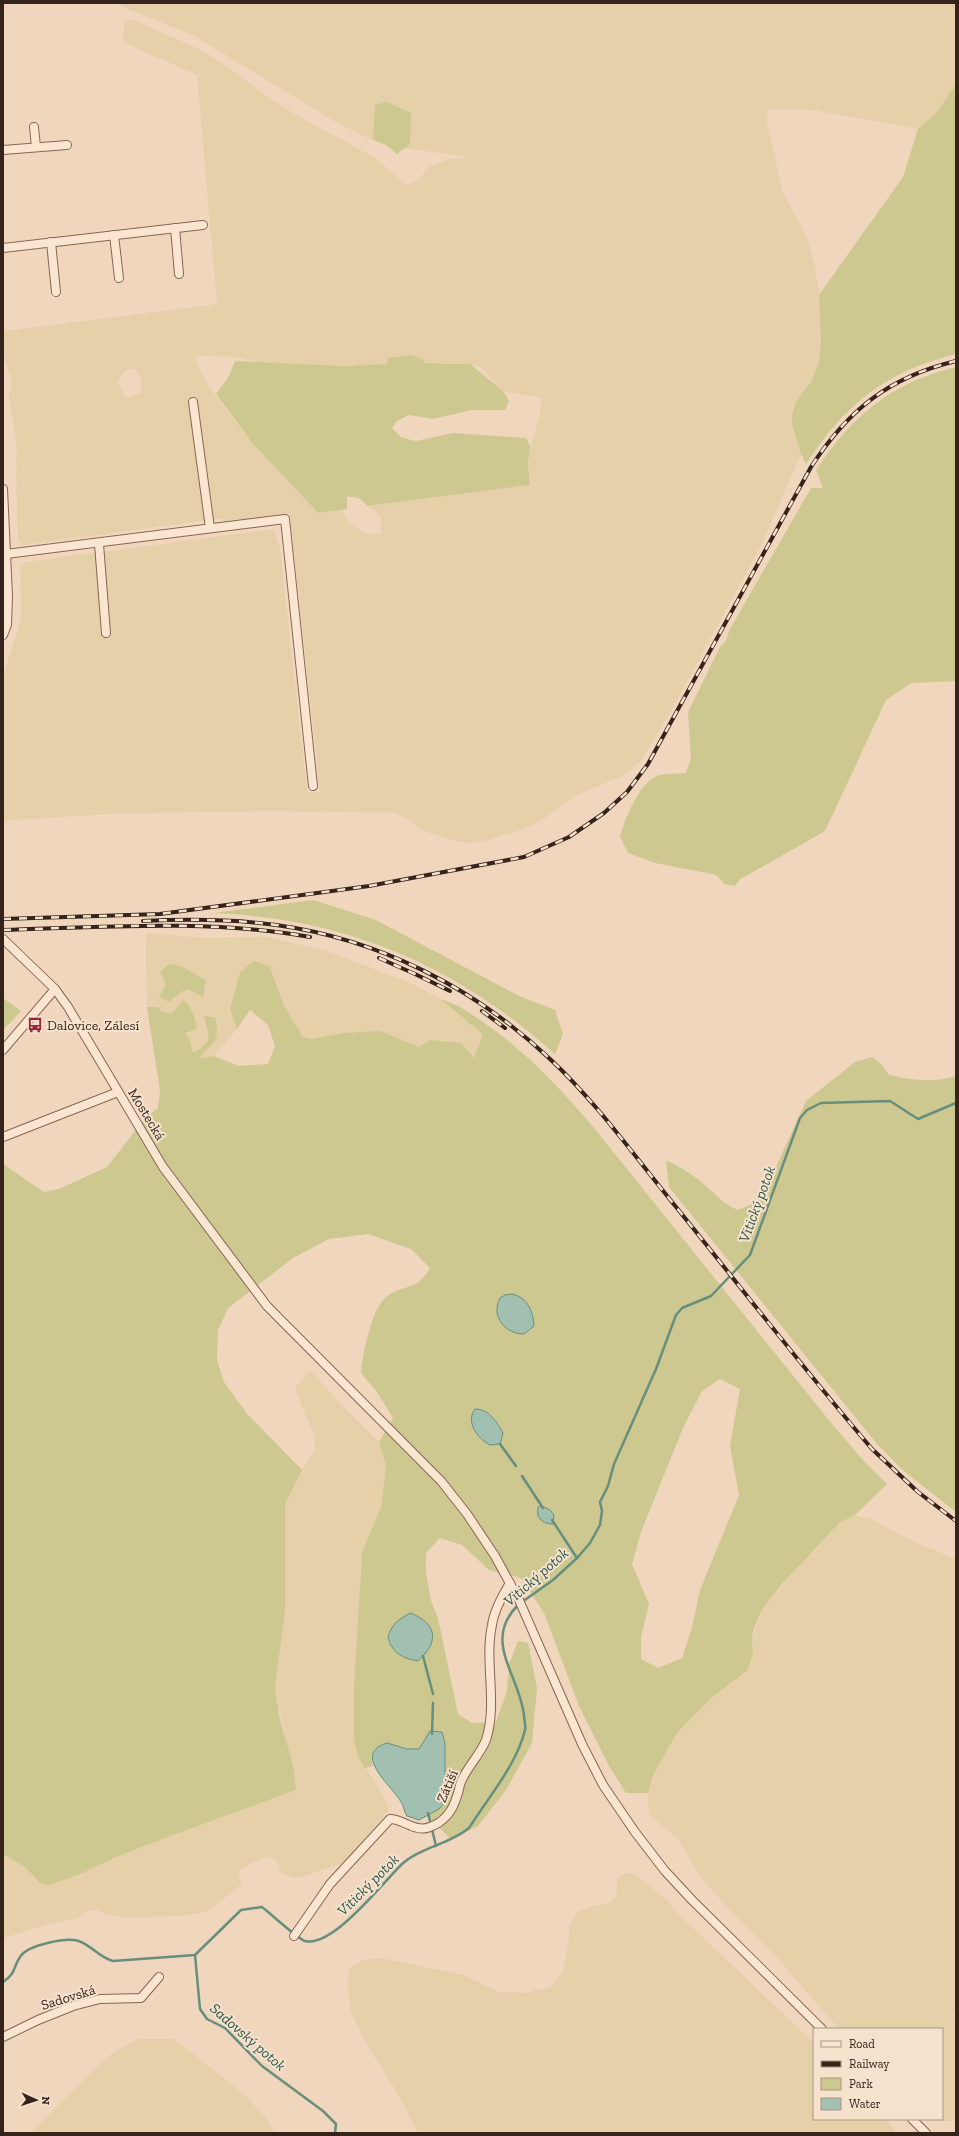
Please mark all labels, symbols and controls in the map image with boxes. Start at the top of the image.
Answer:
bus stop icon: Dalovice, Zálesí [26,1016,44,1034]
place label: Dalovice, Zálesí [47,1017,140,1034]
street label: Mostecká [124,1085,169,1144]
water label: Vitický potok [735,1163,779,1245]
water label: Vitický potok [500,1544,572,1610]
street label: Zátiší [433,1767,462,1805]
water label: Vitický potok [333,1850,403,1920]
street label: Sadovská [39,1981,98,2014]
water label: Sadovský potok [206,1999,290,2075]
legend [813,2028,943,2120]
text: Road [849,2037,875,2051]
text: Railway [849,2057,890,2071]
text: Park [849,2077,874,2091]
north arrow [16,2080,56,2120]
text: N [39,2096,52,2106]
text: Water [849,2097,881,2111]

